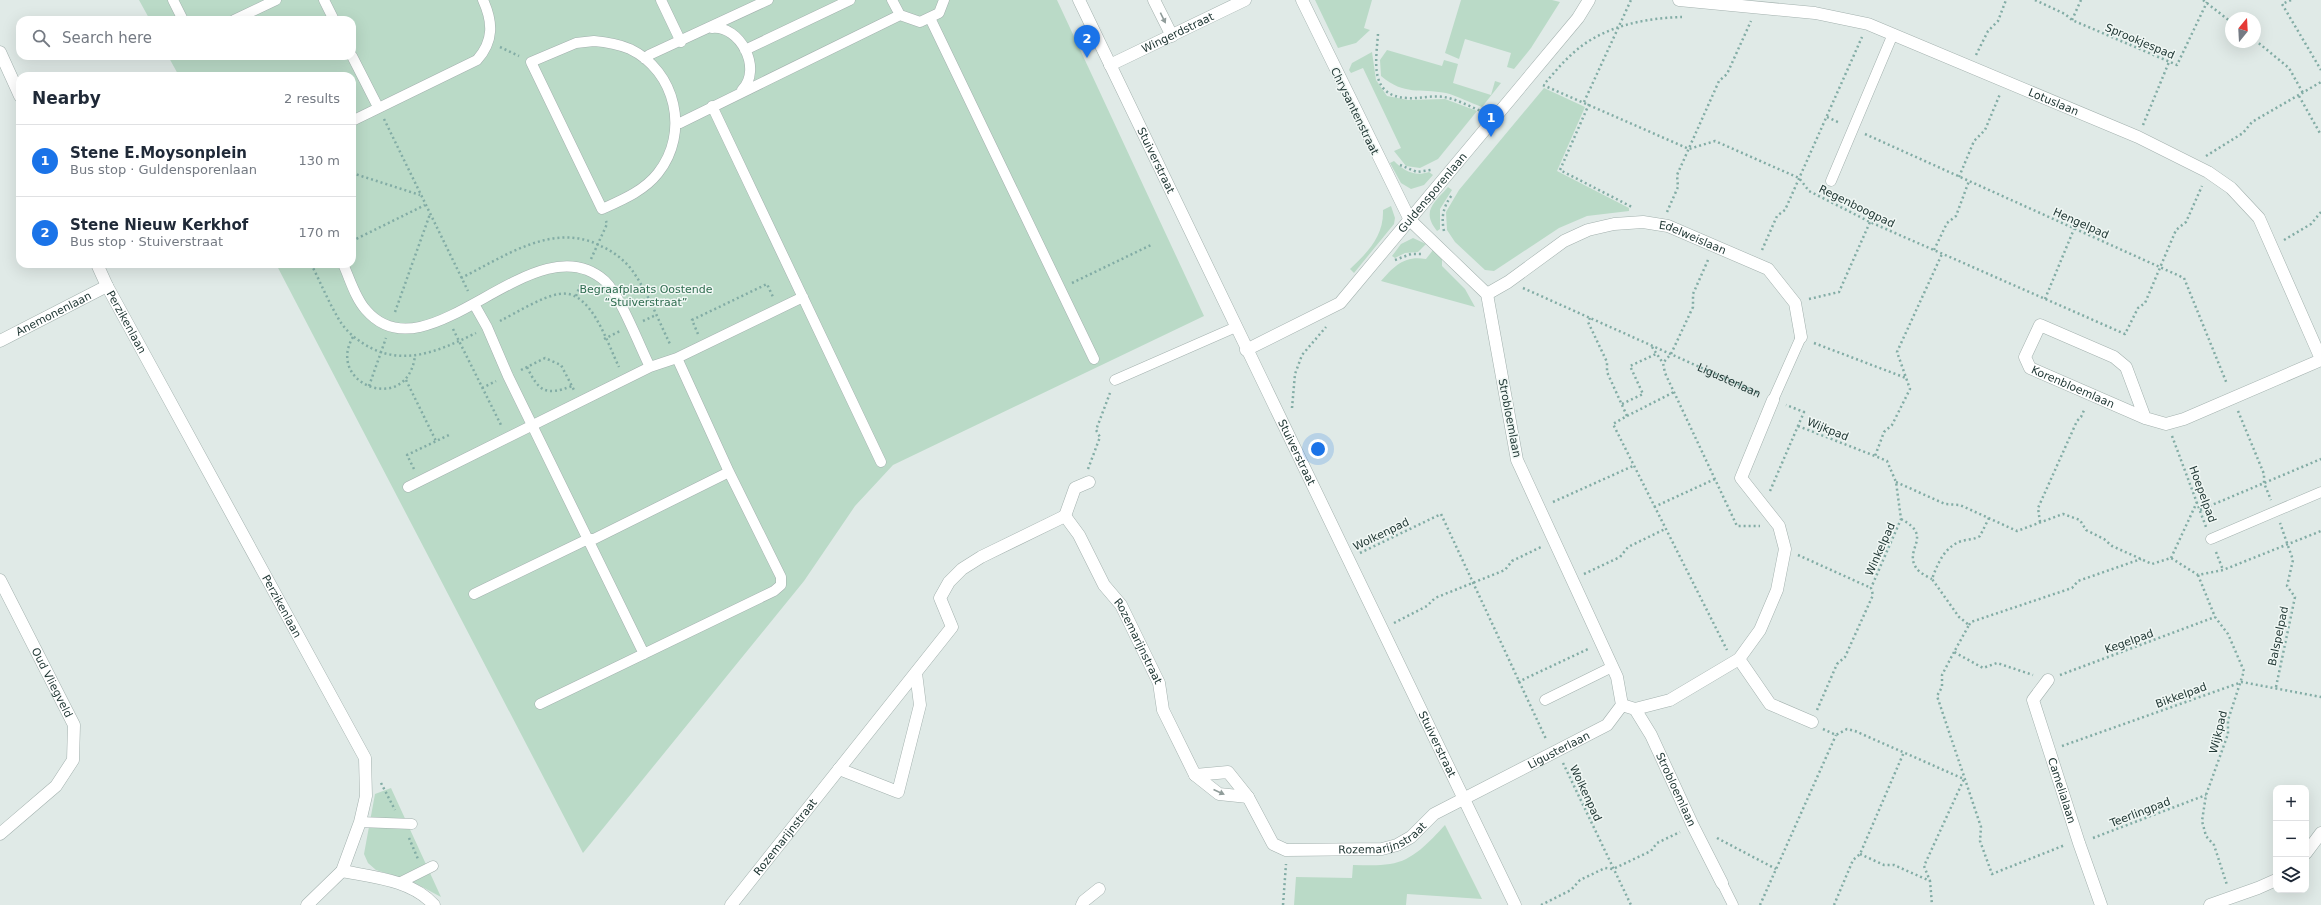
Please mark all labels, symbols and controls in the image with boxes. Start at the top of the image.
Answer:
street label: Wingerdstraat [1140,10,1216,56]
one-way arrow [1160,12,1166,24]
north arrow [2225,12,2261,48]
search box [16,16,356,60]
street label: Sprookjespad [2103,21,2177,62]
pin: 2 [1074,25,1100,58]
icon: search [30,27,52,49]
text: Search here [62,29,152,47]
street label: Chrysantenstraat [1328,65,1382,158]
street label: Lotuslaan [2026,86,2081,118]
text: Nearby [32,88,101,108]
text: 2 results [284,91,340,106]
pin: 1 [1478,104,1504,137]
street label: Stuiverstraat [1134,125,1177,196]
text: Stene E.Moysonplein [70,144,247,162]
street label: Guldensporenlaan [1395,150,1470,236]
text: 1 [40,153,50,168]
text: 130 m [298,153,340,168]
text: Bus stop · Guldensporenlaan [70,162,257,177]
street label: Regenboogpad [1817,182,1897,230]
street label: Hengelpad [2051,205,2111,242]
text: Stene Nieuw Kerkhof [70,216,248,234]
street label: Edelweislaan [1658,219,1728,257]
text: 2 [40,225,50,240]
text: 170 m [298,225,340,240]
text: Bus stop · Stuiverstraat [70,234,223,249]
park label: Begraafplaats Oostende “Stuiverstraat” [579,283,713,309]
street label: Perzikenlaan [104,288,149,356]
street label: Anemonenlaan [14,289,94,339]
street label: Ligusterlaan [1695,361,1763,401]
street label: Korenbloemlaan [2029,363,2116,411]
street label: Strobloemlaan [1495,378,1524,459]
street label: Wijkpad [1805,415,1851,444]
street label: Stuiverstraat [1275,417,1318,488]
your location [1308,439,1328,459]
street label: Hoepelpad [2186,464,2219,524]
street label: Wolkenpad [1351,515,1411,554]
street label: Winkelpad [1863,520,1898,578]
street label: Perzikenlaan [259,573,304,640]
street label: Rozemarijnstraat [1111,596,1165,687]
street label: Balspelpad [2266,605,2291,667]
street label: Kegelpad [2103,627,2155,656]
street label: Oud Vliegveld [29,645,75,720]
street label: Bikkelpad [2154,680,2209,711]
street label: Stuiverstraat [1416,709,1459,780]
street label: Wijkpad [2207,709,2230,755]
street label: Ligusterlaan [1526,729,1592,772]
street label: Strobloemlaan [1653,750,1698,829]
street label: Camelialaan [2045,756,2078,825]
street label: Wolkenpad [1567,763,1604,823]
map controls [2273,785,2309,893]
button: + [2273,785,2309,821]
one-way arrow [1213,789,1225,795]
street label: Teerlingpad [2107,795,2172,830]
street label: Rozemarijnstraat [751,796,820,878]
street label: Rozemarijnstraat [1338,819,1430,856]
button: − [2273,821,2309,857]
button: layers [2273,857,2309,893]

